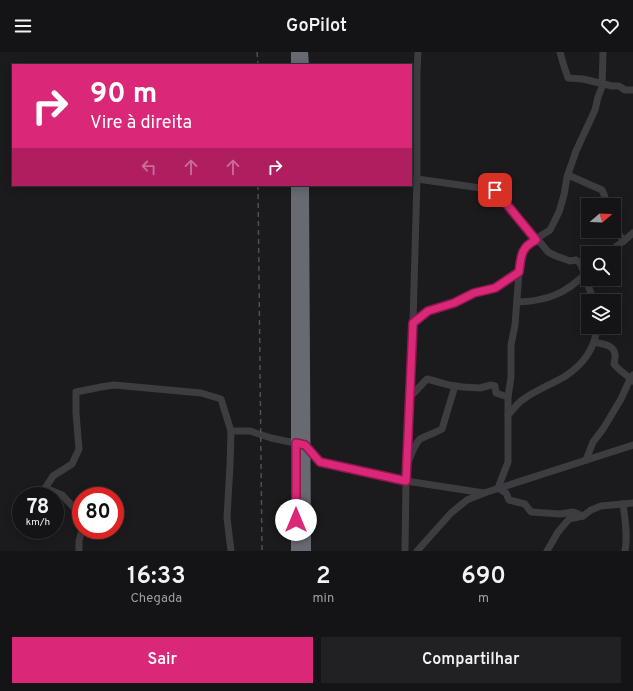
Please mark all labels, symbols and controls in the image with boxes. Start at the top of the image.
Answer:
icon: menu [12,15,34,37]
text: GoPilot [286,15,347,38]
icon: heart [599,15,621,37]
text: 90 m [90,77,157,113]
icon: right [24,80,76,132]
text: Vire à direita [90,112,192,135]
icon: left [138,156,160,178]
icon: ahead [180,156,202,178]
icon: ahead [222,156,244,178]
icon: right [264,156,286,178]
pin [478,173,512,207]
icon: arrive [484,179,506,201]
north arrow [581,198,621,238]
map controls [581,198,621,334]
button: search [581,246,621,286]
button: layers [581,294,621,334]
speed limit sign: 80 [72,487,124,539]
text: 78 [27,495,49,521]
position arrow [275,499,317,541]
text: km/h [26,516,50,529]
text: 16:33 [127,562,186,592]
text: 2 [316,562,331,592]
text: 690 [461,562,506,592]
text: Chegada [130,591,182,607]
text: min [313,591,334,607]
text: m [478,591,489,607]
button: Sair [12,637,313,683]
button: Compartilhar [321,637,621,683]

